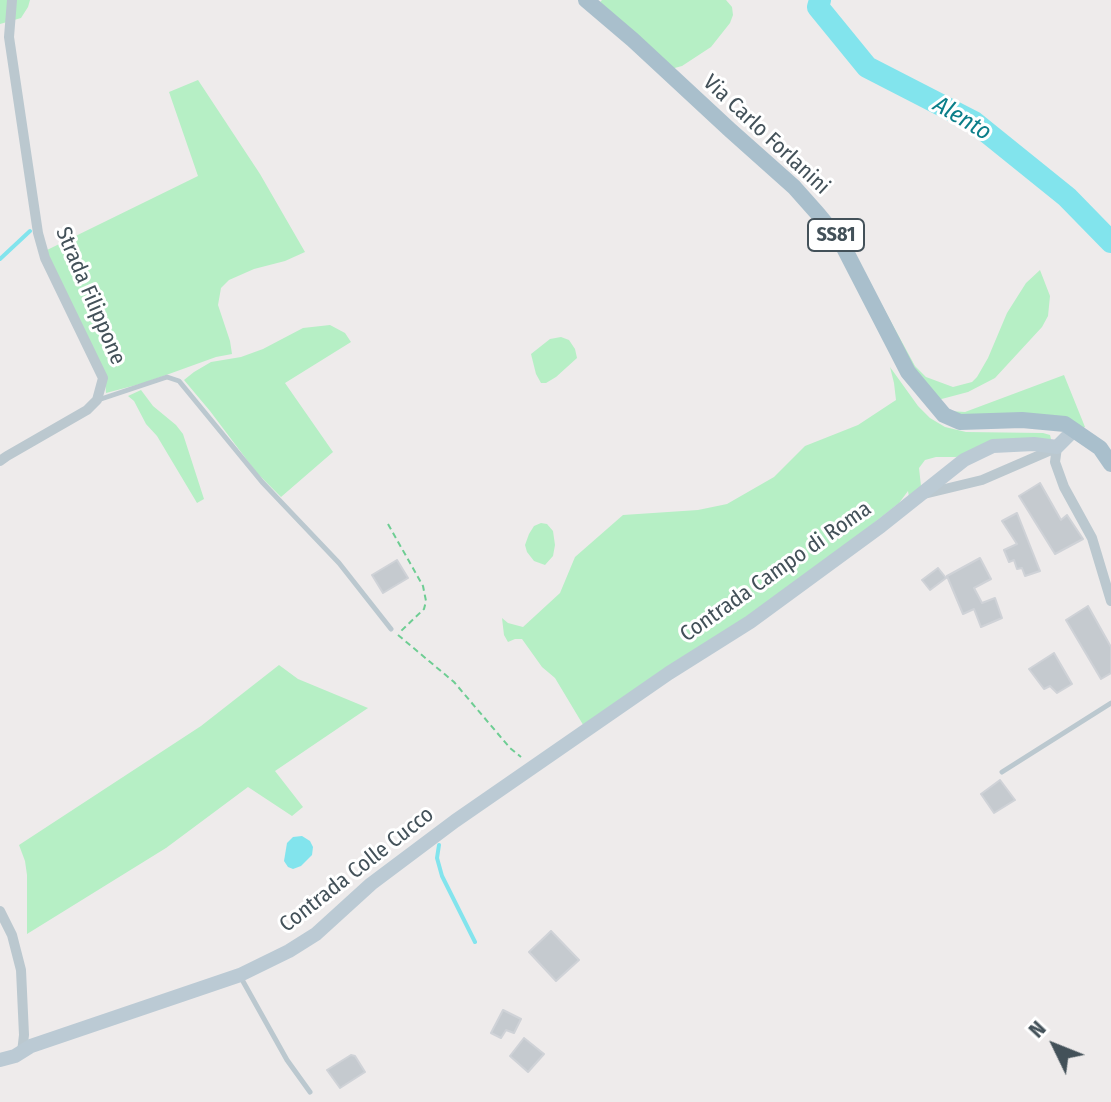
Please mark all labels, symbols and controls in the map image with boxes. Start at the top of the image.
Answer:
street label: Via Carlo Forlanini [697,70,835,200]
water label: Alento [928,91,996,147]
road number: SS81 [808,219,864,251]
street label: Strada Filippone [49,223,131,369]
street label: Contrada Campo di Roma [675,496,877,648]
street label: Contrada Colle Cucco [275,802,439,938]
north arrow [1015,1006,1095,1086]
text: N [1023,1015,1051,1043]

